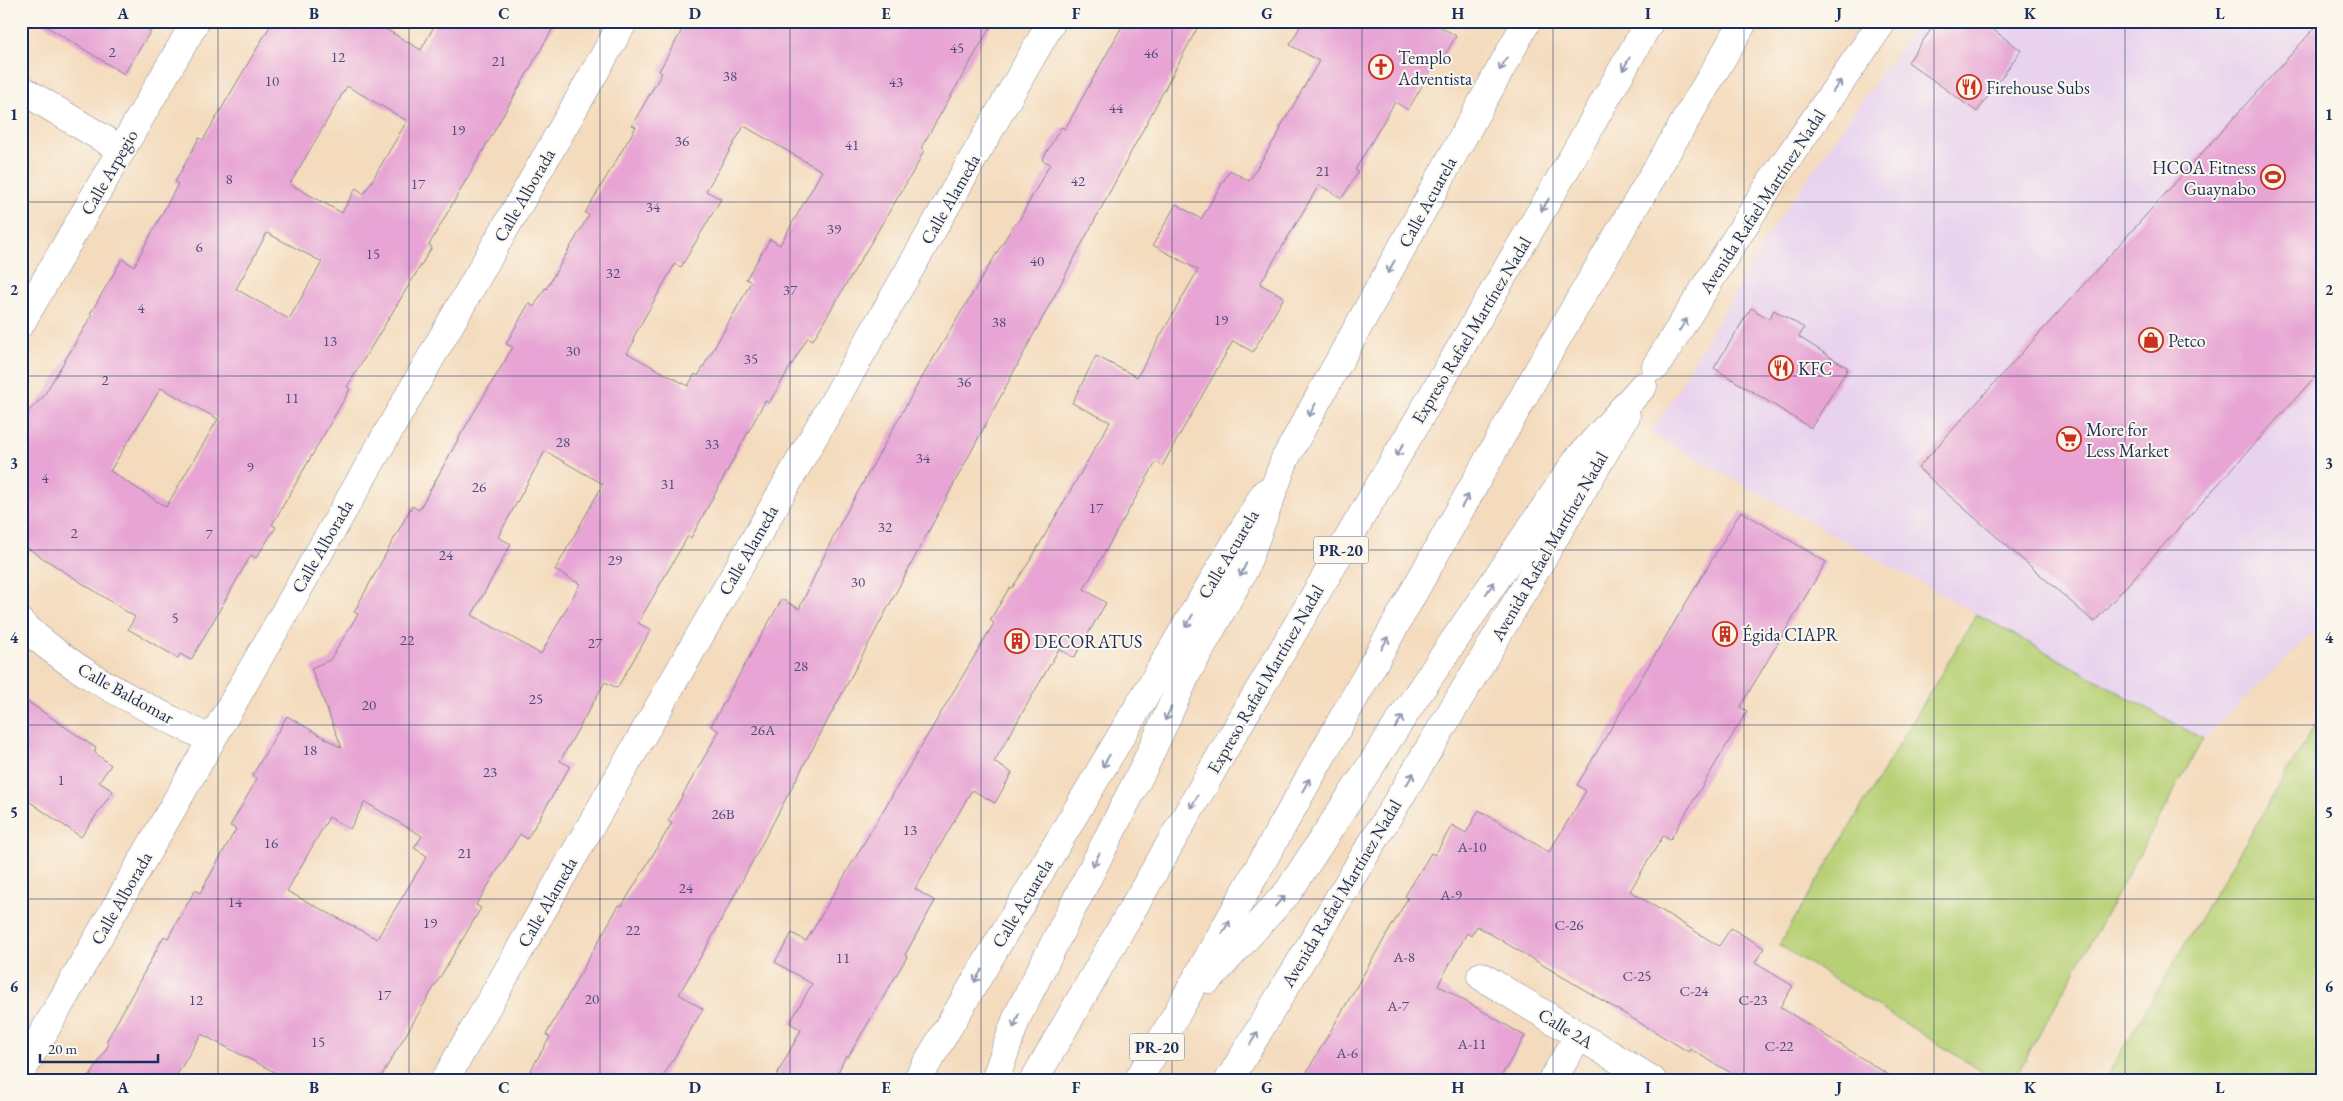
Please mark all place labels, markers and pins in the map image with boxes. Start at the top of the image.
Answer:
place label: Templo Adventista [1397,46,1473,90]
church icon: Templo Adventista [1368,54,1394,80]
restaurant icon: Firehouse Subs [1956,74,1982,100]
place label: Firehouse Subs [1986,76,2090,99]
place label: HCOA Fitness Guaynabo [2152,156,2256,200]
sports icon: HCOA Fitness Guaynabo [2260,164,2286,190]
shop icon: Petco [2138,327,2164,353]
place label: Petco [2168,329,2206,352]
restaurant icon: KFC [1768,355,1794,381]
place label: KFC [1798,357,1832,380]
place label: More for Less Market [2086,418,2169,462]
supermarket icon: More for Less Market [2056,426,2082,452]
building icon: Égida CIAPR [1712,621,1738,647]
place label: Égida CIAPR [1742,623,1839,646]
building icon: DECORATUS [1004,628,1030,654]
place label: DECORATUS [1034,630,1142,653]

